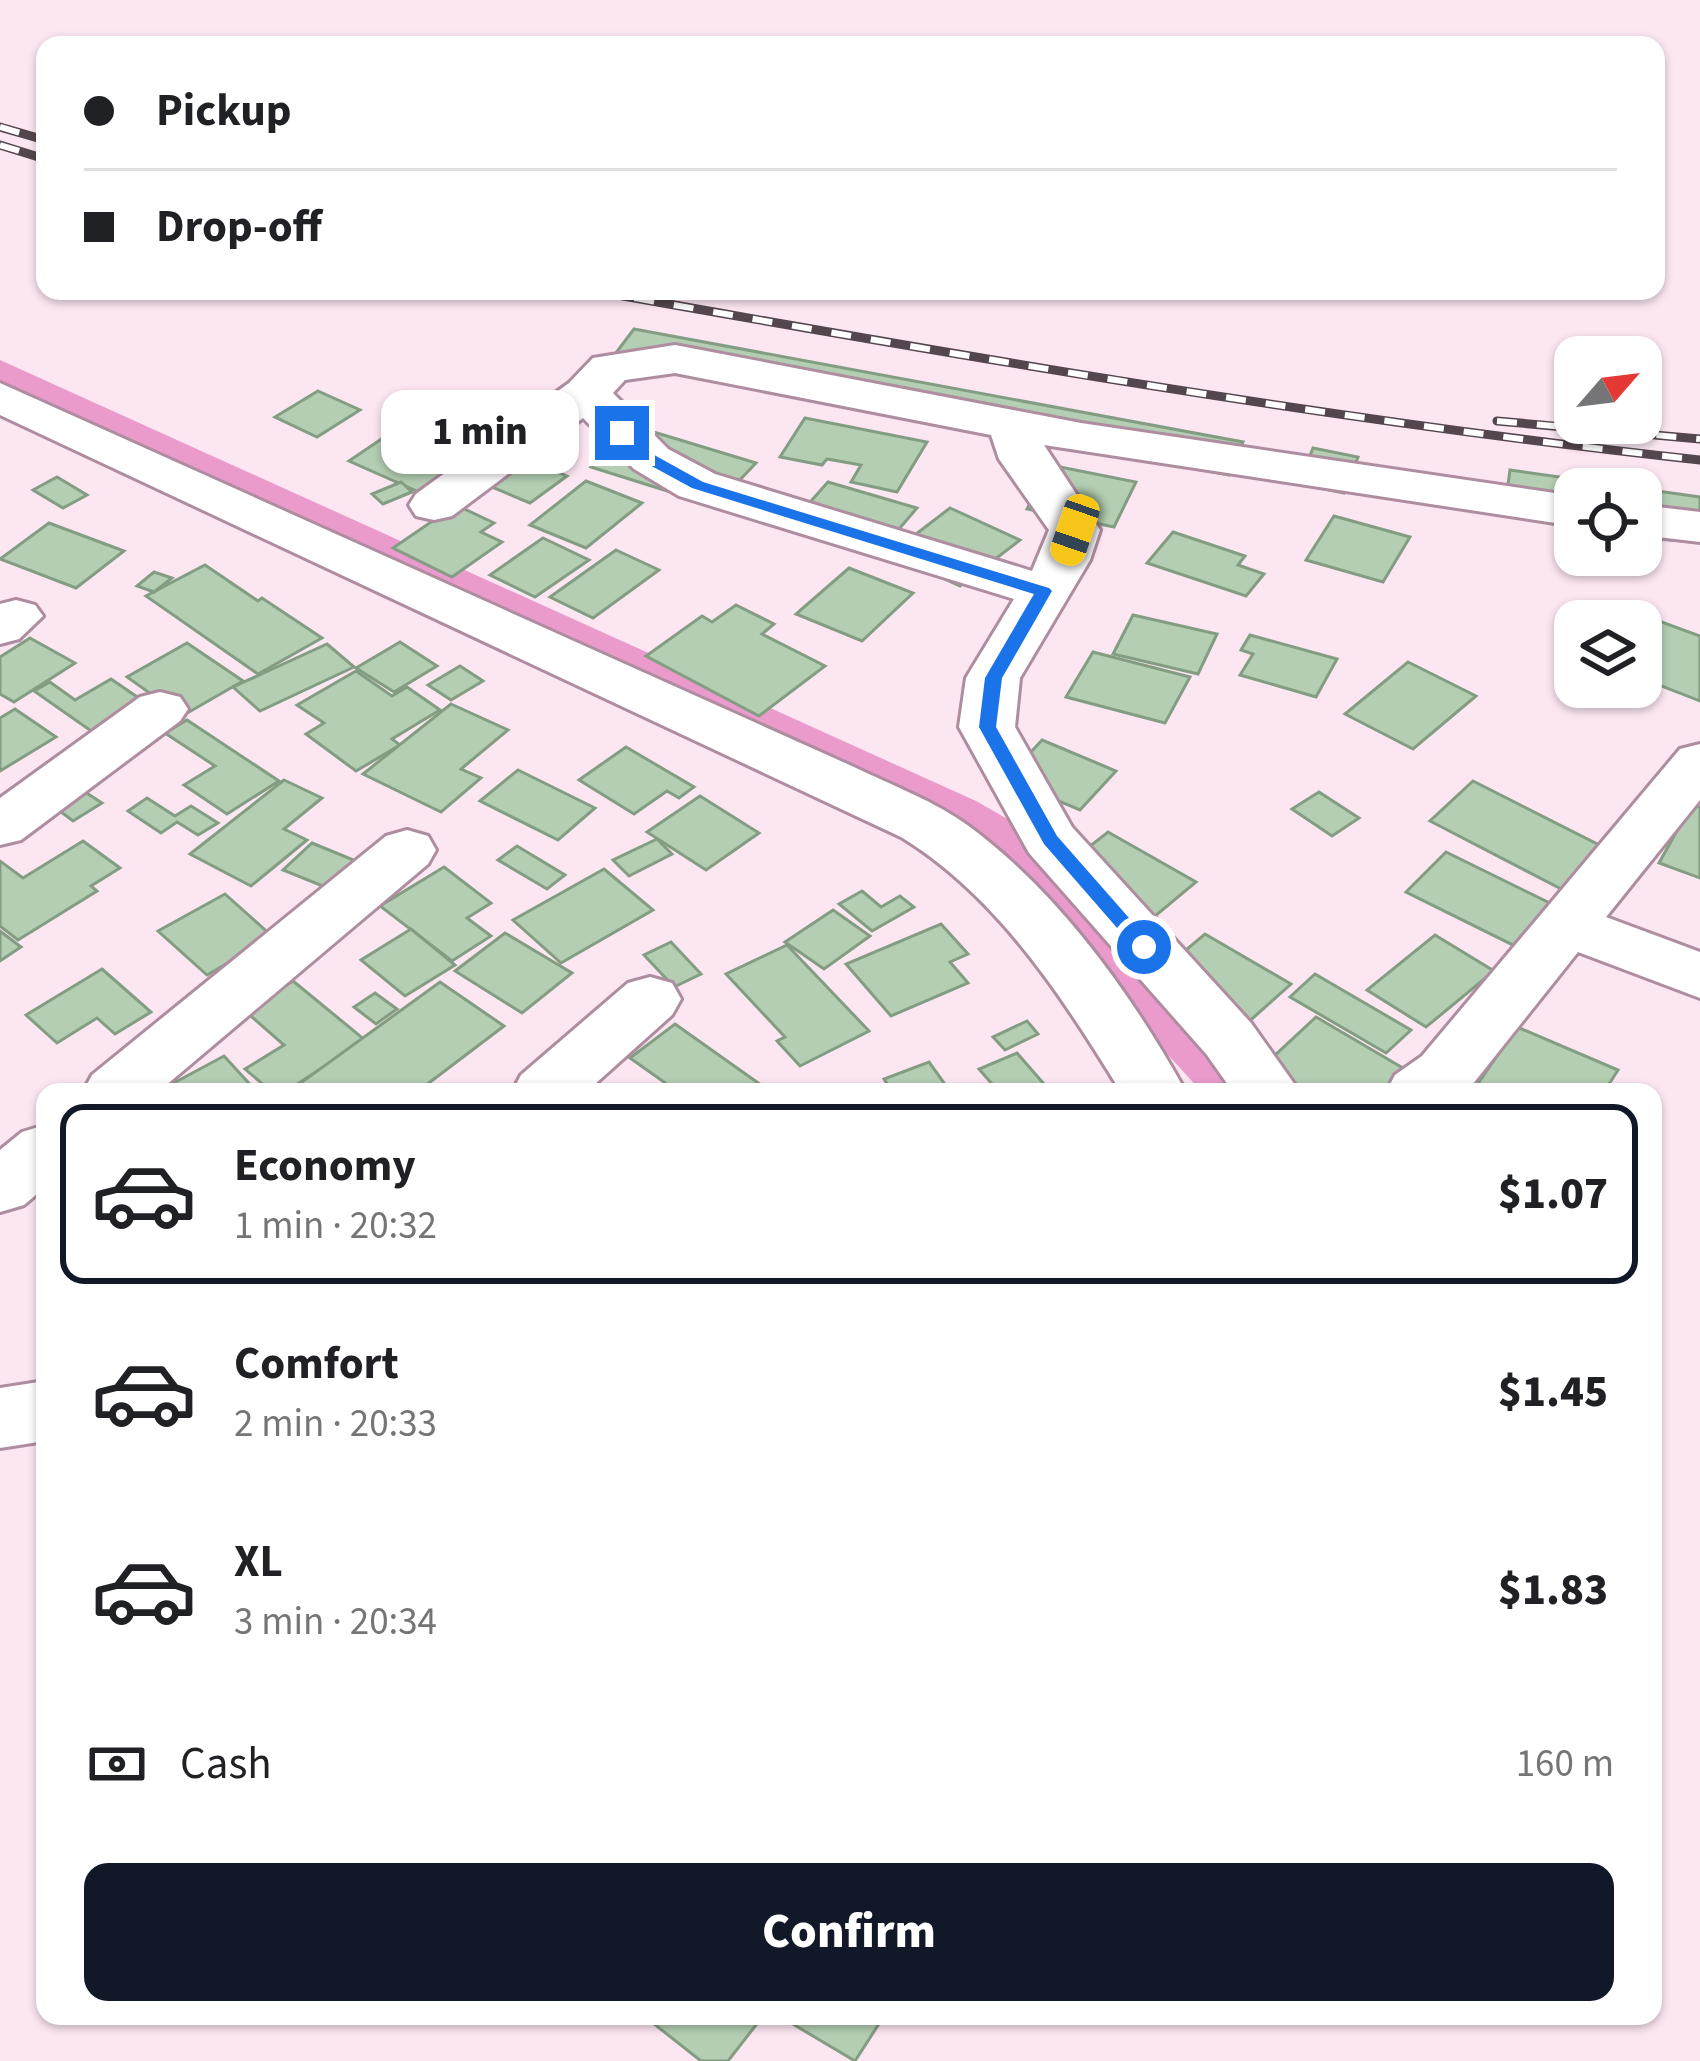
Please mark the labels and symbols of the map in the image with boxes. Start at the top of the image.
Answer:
north arrow [1554,336,1662,444]
callout: 1 min [382,391,580,475]
route end [595,406,649,460]
car [1046,490,1104,570]
route start [1117,920,1171,974]

